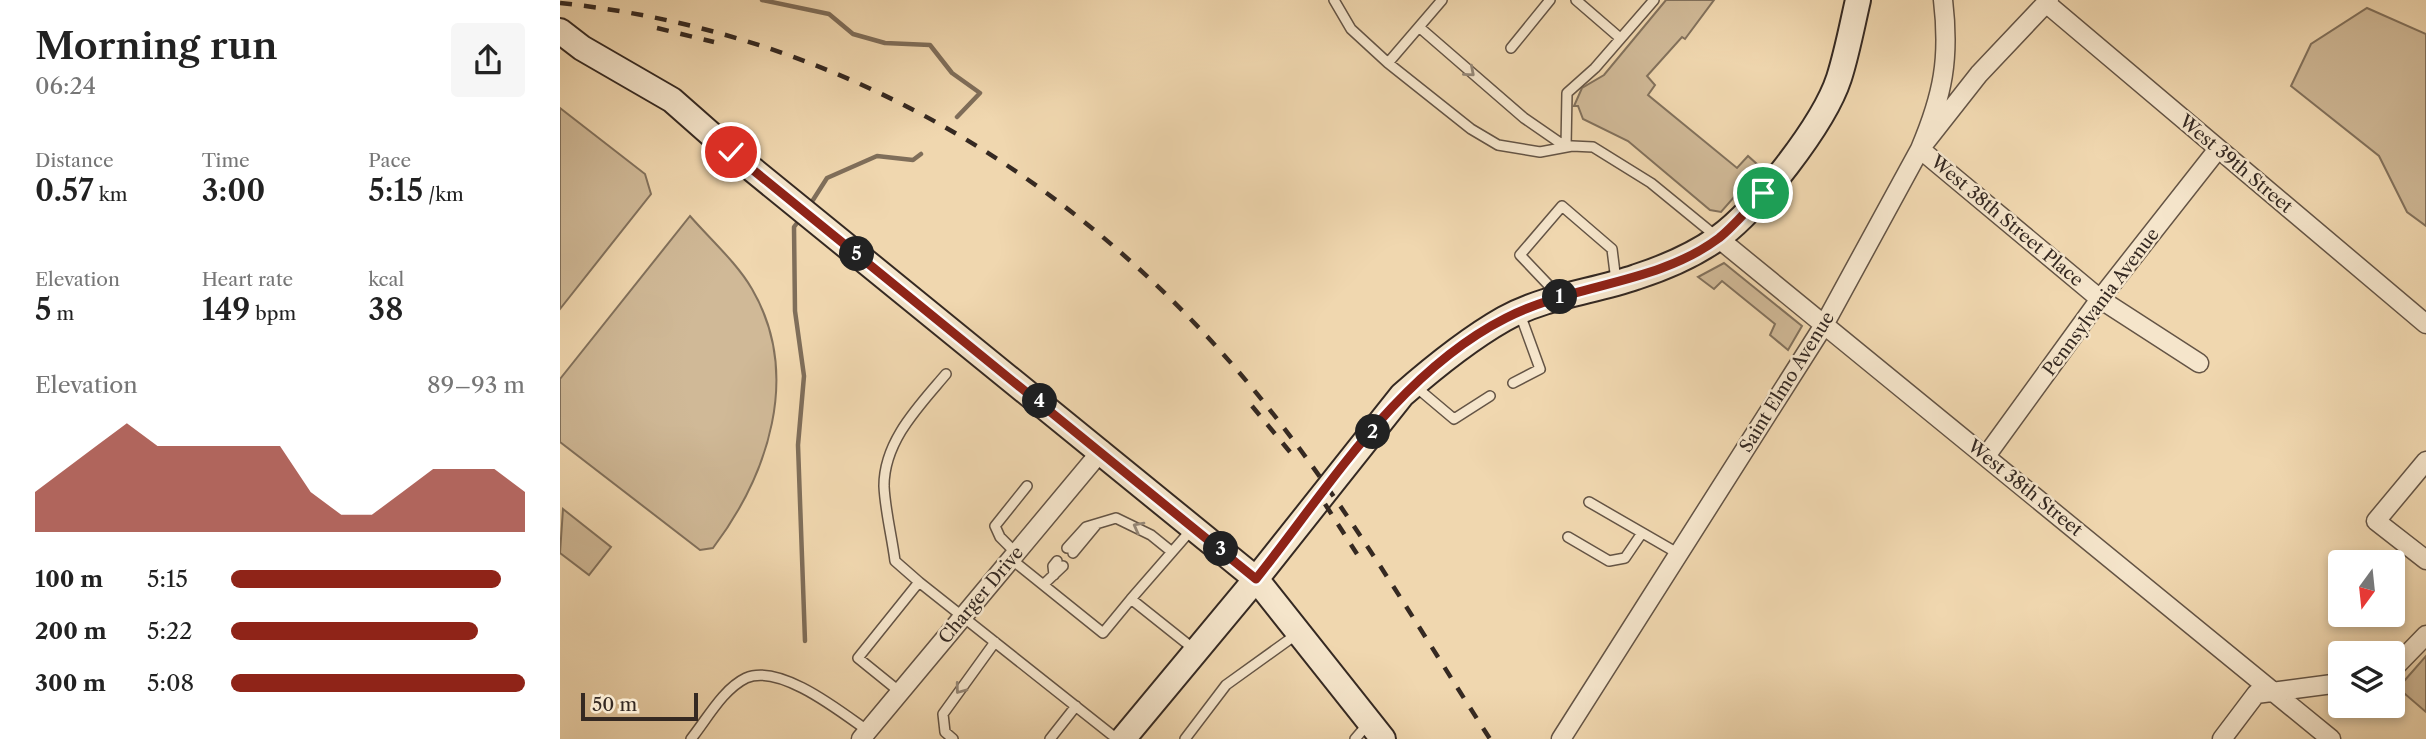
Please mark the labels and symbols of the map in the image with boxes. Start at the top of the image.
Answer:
one-way arrow [1462,64,1475,76]
street label: West 39th Street [2174,110,2298,218]
pin [701,122,761,182]
street label: West 38th Street Place [1926,150,2088,291]
pin [1733,163,1793,223]
street label: Pennsylvania Avenue [2038,224,2164,380]
pin: 5 [840,236,874,272]
pin: 1 [1542,280,1578,314]
street label: Saint Elmo Avenue [1735,308,1839,456]
pin: 4 [1022,384,1058,418]
pin: 2 [1356,414,1390,450]
street label: West 38th Street [1962,434,2087,541]
one-way arrow [1132,522,1145,535]
pin: 3 [1204,532,1238,566]
street label: Charger Drive [934,542,1028,648]
north arrow [2328,550,2404,626]
one-way arrow [956,681,969,694]
scale bar [581,690,698,722]

